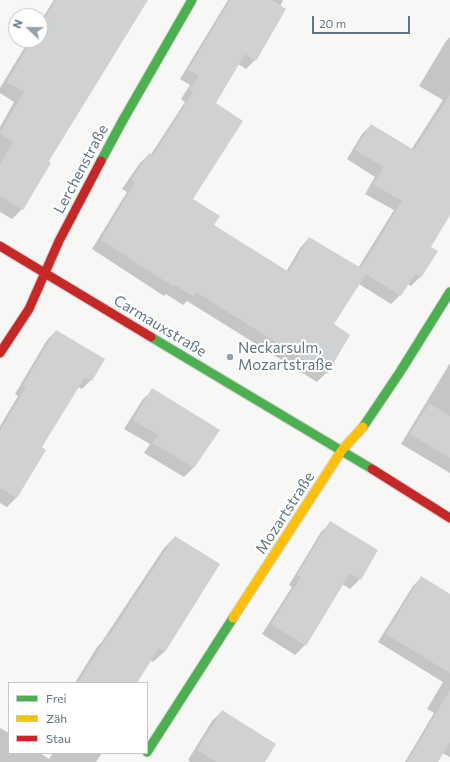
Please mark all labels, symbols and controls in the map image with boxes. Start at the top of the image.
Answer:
north arrow [8,8,48,48]
scale bar [314,8,412,34]
text: 20 m [319,16,346,30]
text: N [10,17,25,30]
street label: Lerchenstraße [50,121,112,217]
street label: Carmauxstraße [110,291,210,361]
place label: Neckarsulm, Mozartstraße [238,339,332,374]
marker: Neckarsulm, Mozartstraße [225,352,235,362]
street label: Mozartstraße [252,469,318,557]
legend [8,682,148,754]
text: Frei [46,691,67,705]
text: Zäh [46,711,67,725]
text: Stau [46,731,71,745]

